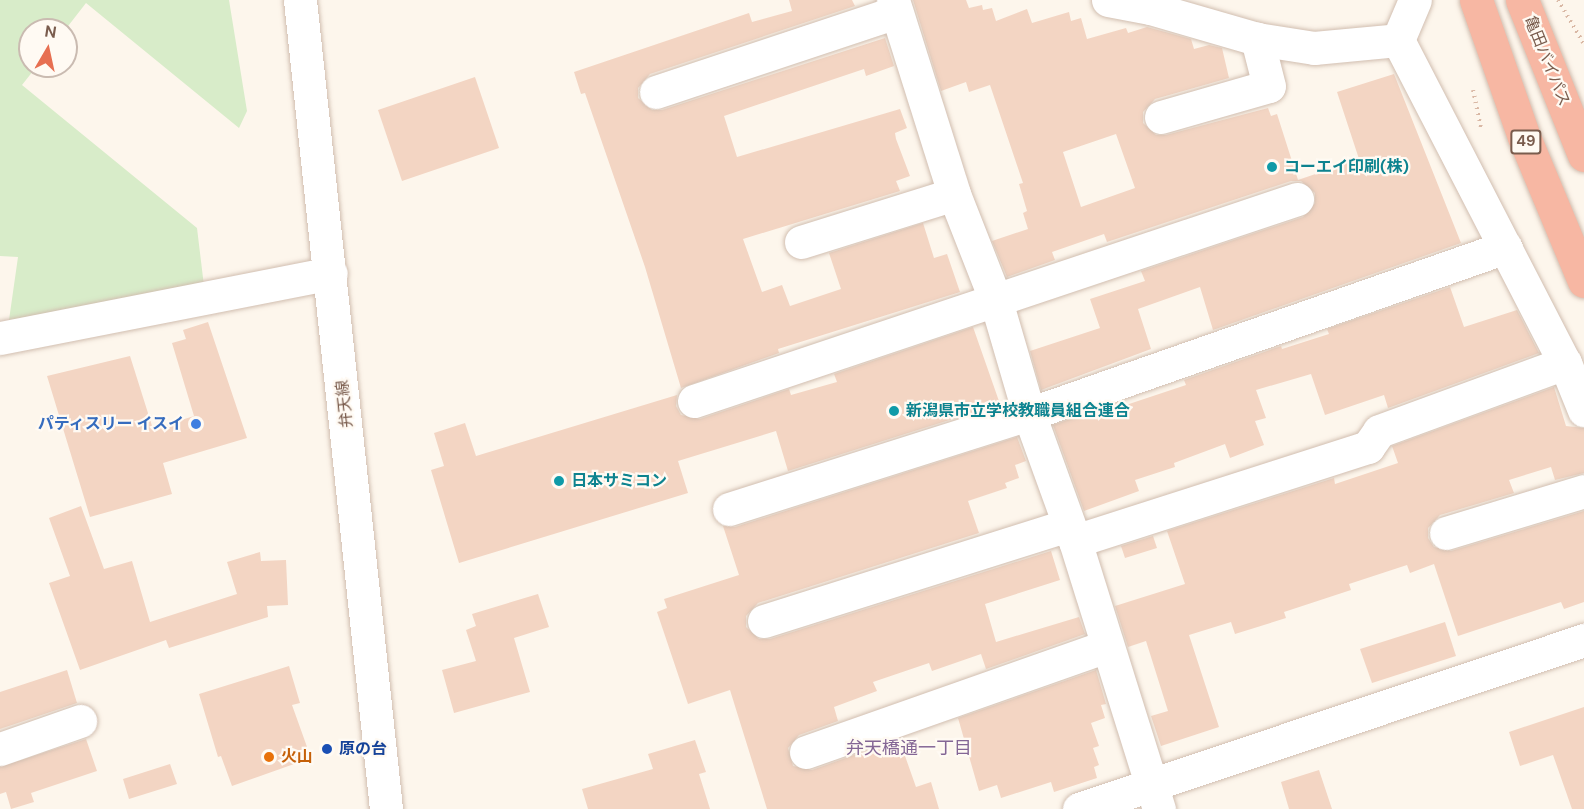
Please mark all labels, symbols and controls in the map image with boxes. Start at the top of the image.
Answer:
street label: 亀田バイパス [1520,13,1574,109]
north arrow [18,18,78,78]
text: N [43,20,58,43]
road number: 49 [1510,130,1543,154]
place label: コーエイ印刷(株) [1284,157,1409,177]
marker: コーエイ印刷(株) [1265,160,1279,174]
street label: 弁天線 [333,379,357,429]
place label: 新潟県市立学校教職員組合連合 [906,401,1130,421]
marker: 新潟県市立学校教職員組合連合 [887,404,901,418]
place label: パティスリー イスイ [36,414,184,434]
marker: パティスリー イスイ [189,417,203,431]
place label: 日本サミコン [571,471,667,491]
marker: 日本サミコン [552,474,566,488]
district label: 弁天橋通一丁目 [846,737,972,759]
place label: 原の台 [339,739,387,759]
marker: 原の台 [320,742,334,756]
place label: 火山 [281,747,313,767]
marker: 火山 [262,750,276,764]

